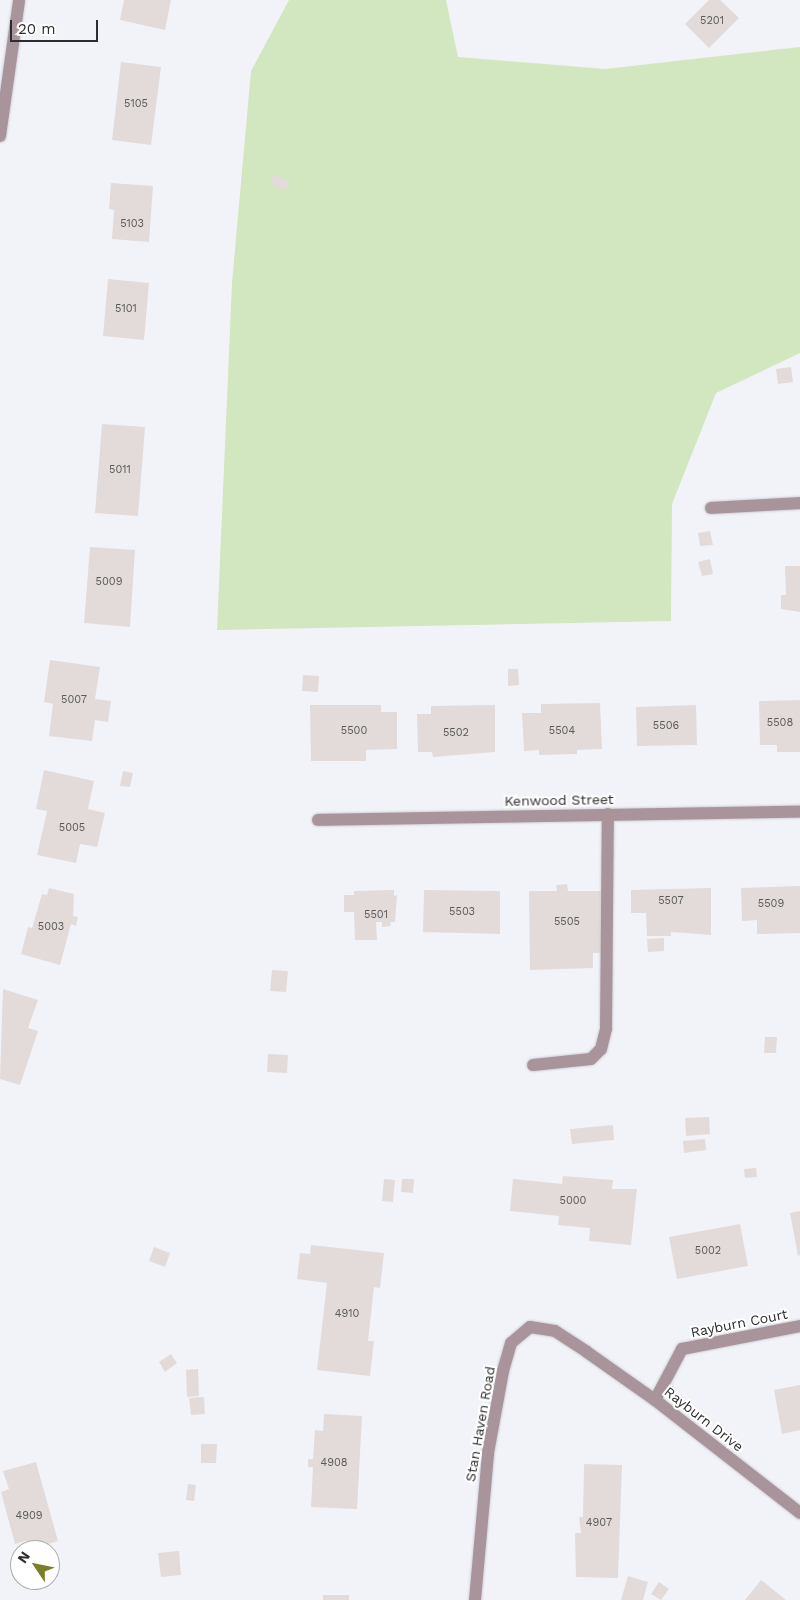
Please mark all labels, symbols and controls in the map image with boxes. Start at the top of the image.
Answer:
scale bar [12,10,100,42]
house number: 5201 [700,14,724,28]
text: 20 m [18,20,56,38]
house number: 5105 [124,97,148,111]
house number: 5103 [120,217,144,231]
house number: 5101 [115,302,137,316]
house number: 5011 [109,463,131,477]
house number: 5009 [96,575,122,589]
house number: 5007 [61,693,87,707]
house number: 5508 [767,716,793,730]
house number: 5506 [653,719,679,733]
house number: 5500 [341,724,367,738]
house number: 5504 [549,724,575,738]
house number: 5502 [443,726,469,740]
street label: Kenwood Street [504,791,614,809]
house number: 5005 [59,821,85,835]
house number: 5507 [658,894,684,908]
house number: 5509 [758,897,784,911]
house number: 5503 [449,905,475,919]
house number: 5501 [364,908,388,922]
house number: 5505 [554,915,580,929]
house number: 5003 [38,920,64,934]
house number: 5000 [560,1194,586,1208]
house number: 5002 [695,1244,721,1258]
street label: Rayburn Court [689,1305,789,1341]
house number: 4910 [335,1307,359,1321]
street label: Stan Haven Road [462,1365,498,1483]
street label: Rayburn Drive [661,1383,747,1455]
house number: 4908 [320,1456,348,1470]
house number: 4909 [15,1509,43,1523]
house number: 4907 [586,1516,612,1530]
north arrow [10,1540,60,1590]
text: N [14,1548,33,1566]

